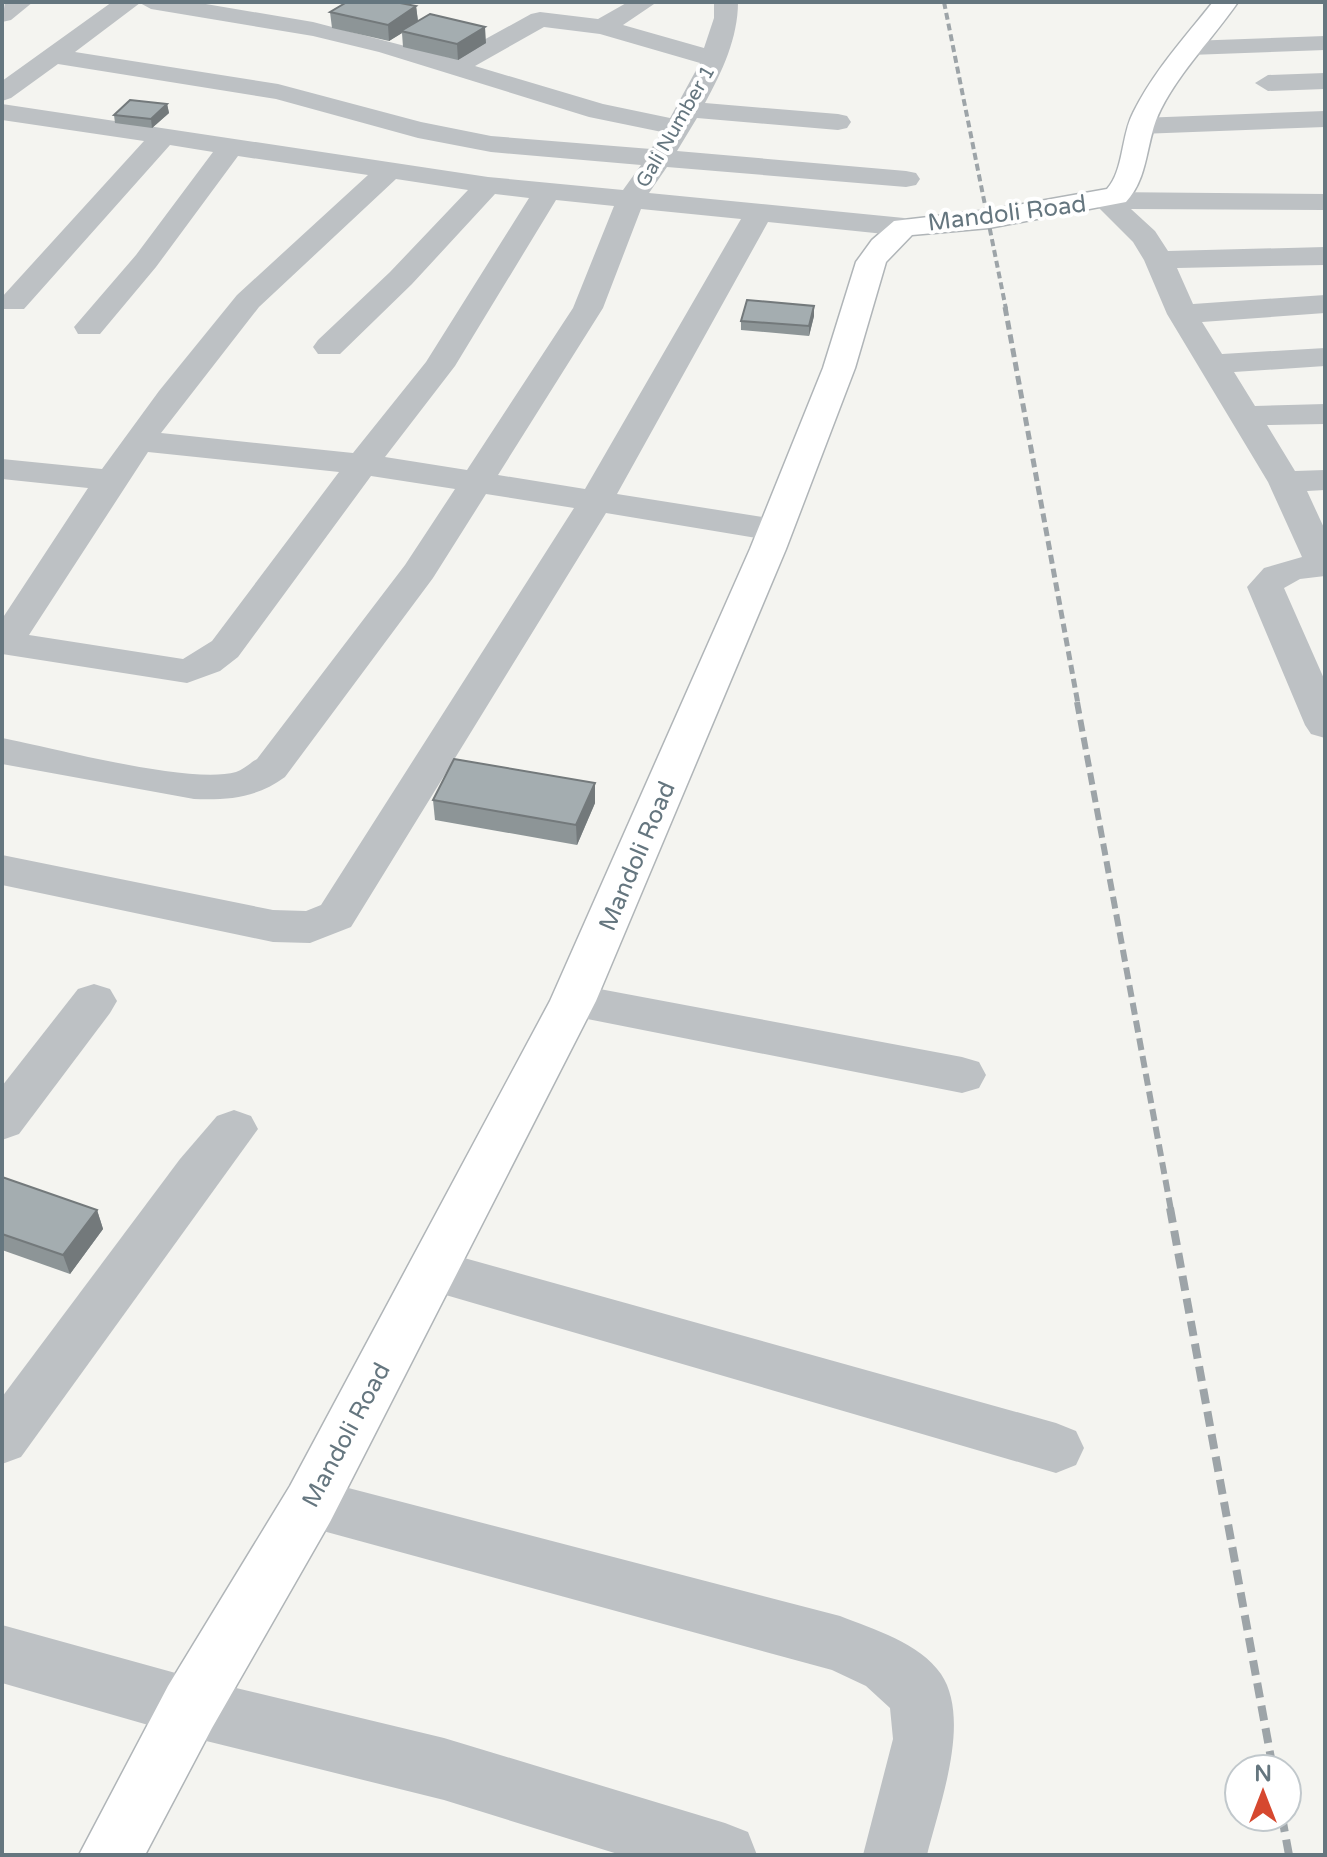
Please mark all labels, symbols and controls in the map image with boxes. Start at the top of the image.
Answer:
street label: Gali Number 1 [631,61,721,192]
street label: Mandoli Road [926,189,1088,238]
street label: Mandoli Road [593,777,682,935]
street label: Mandoli Road [296,1358,397,1512]
north arrow [1223,1753,1303,1833]
text: N [1254,1761,1272,1787]

